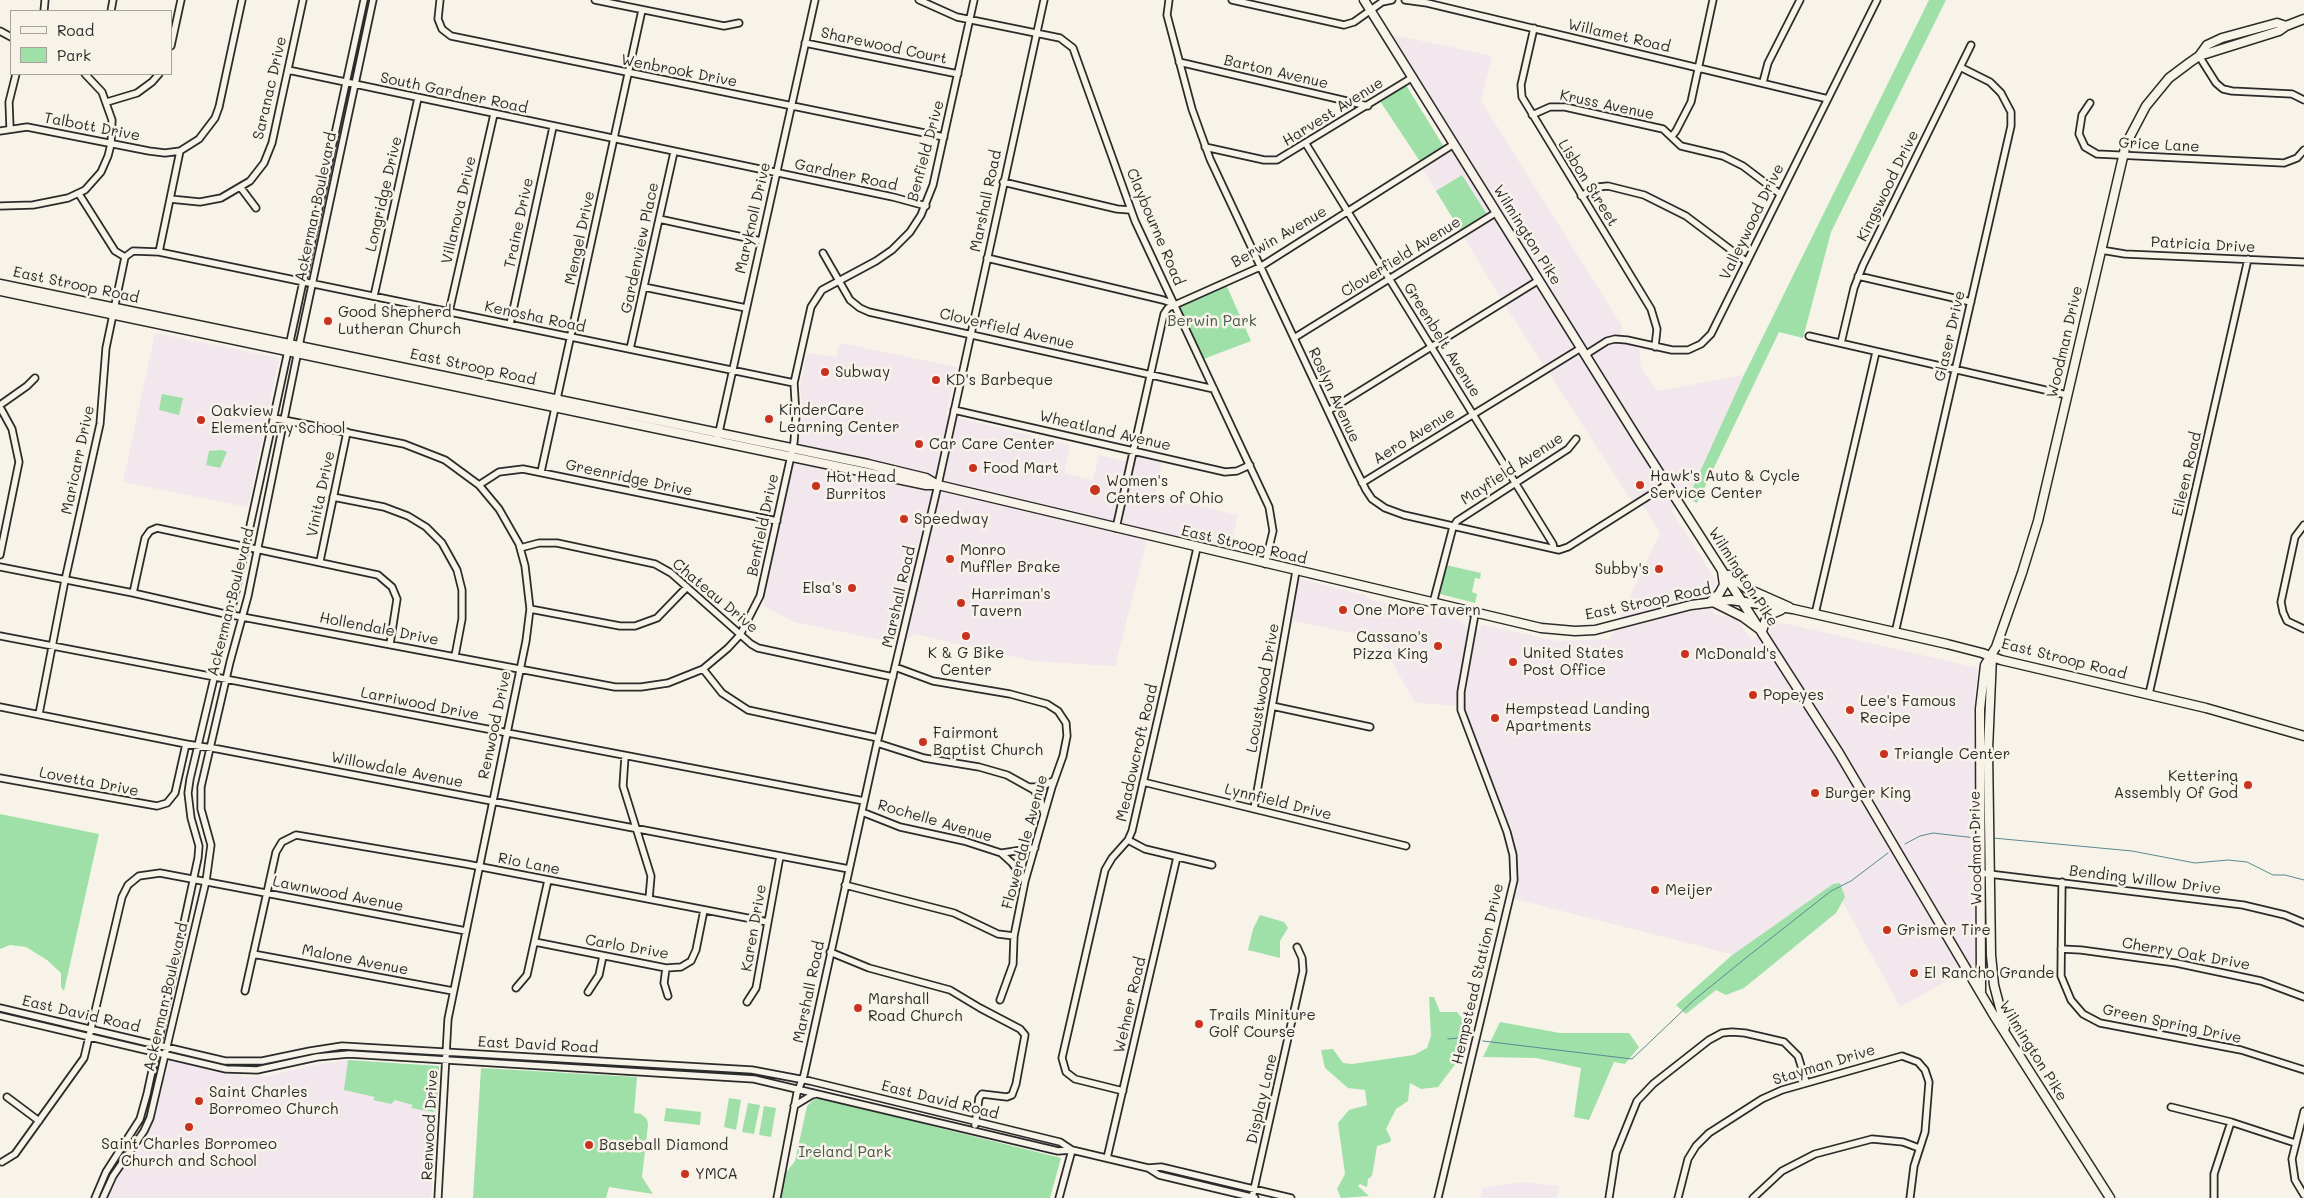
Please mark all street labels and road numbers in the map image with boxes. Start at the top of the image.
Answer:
street label: Willamet Road [1566,15,1672,57]
street label: Sharewood Court [819,24,949,68]
street label: Saranac Drive [249,35,291,141]
street label: Wenbrook Drive [619,51,739,91]
street label: Barton Avenue [1222,51,1330,93]
street label: South Gardner Road [379,69,529,117]
street label: Harvest Avenue [1279,74,1387,150]
street label: Kruss Avenue [1558,86,1656,124]
street label: Benfield Drive [904,98,948,204]
street label: Talbott Drive [42,109,142,145]
street label: Kingswood Drive [1853,128,1923,244]
street label: Ackerman Boulevard [291,131,341,283]
street label: Grice Lane [2118,134,2200,156]
street label: Longridge Drive [362,135,406,253]
street label: Lisbon Street [1554,136,1622,230]
street label: Marshall Road [966,148,1006,254]
street label: Villanova Drive [438,154,480,266]
street label: Gardner Road [793,155,899,195]
street label: Maryknoll Drive [731,161,775,275]
street label: Valleywood Drive [1716,161,1788,283]
street label: Claybourne Road [1122,166,1188,288]
street label: Traine Drive [501,176,537,270]
street label: Gardenview Place [617,181,663,315]
street label: Wilmington Pike [1489,182,1565,288]
street label: Mengel Drive [561,189,599,287]
street label: Berwin Avenue [1228,202,1330,272]
street label: Cloverfield Avenue [1338,213,1464,301]
street label: Patricia Drive [2150,233,2256,257]
street label: East Stroop Road [11,263,141,307]
street label: Greenbelt Avenue [1400,280,1484,400]
street label: Woodman Drive [2043,284,2087,400]
street label: Glaser Drive [1931,289,1969,383]
street label: Kenosha Road [483,298,587,336]
street label: Cloverfield Avenue [938,305,1076,353]
street label: East Stroop Road [408,345,538,389]
street label: Roslyn Avenue [1304,345,1364,445]
street label: Maricarr Drive [58,404,98,516]
street label: Aero Avenue [1370,404,1458,468]
street label: Wheatland Avenue [1037,407,1173,455]
street label: Mayfield Avenue [1457,429,1567,509]
street label: Eileen Road [2169,430,2205,518]
street label: Vinita Drive [303,449,339,539]
street label: Greenridge Drive [564,456,694,500]
street label: Benfield Drive [743,472,783,578]
street label: East Stroop Road [1179,522,1309,568]
street label: Wilmington Pike [1704,524,1782,630]
street label: Ackerman Boulevard [204,526,258,678]
street label: Marshall Road [879,544,919,650]
street label: Chateau Drive [668,555,762,637]
street label: East Stroop Road [1583,580,1713,624]
street label: Hollendale Drive [318,609,440,649]
street label: Locustwood Drive [1243,622,1283,754]
street label: East Stroop Road [2000,635,2128,683]
street label: Renwood Drive [475,669,515,781]
street label: Meadowcroft Road [1112,683,1162,823]
street label: Larriwood Drive [359,684,481,724]
street label: Willowdale Avenue [329,748,465,792]
street label: Lovetta Drive [38,764,140,800]
street label: Flowerdale Avenue [998,773,1052,911]
street label: Lynnfield Drive [1223,780,1333,824]
street label: Woodman Drive [1966,791,1986,905]
street label: Rochelle Avenue [876,796,994,846]
street label: Rio Lane [496,849,562,879]
street label: Bending Willow Drive [2068,862,2222,898]
street label: Lawnwood Avenue [271,872,405,916]
street label: Hempstead Station Drive [1448,882,1508,1066]
street label: Karen Drive [737,883,771,973]
street label: Ackerman Boulevard [140,921,192,1073]
street label: Carlo Drive [584,931,670,963]
street label: Cherry Oak Drive [2121,934,2251,974]
street label: Marshall Road [789,939,829,1045]
street label: Malone Avenue [300,941,410,979]
street label: Wehner Road [1110,955,1150,1055]
street label: East David Road [20,992,142,1036]
street label: Wilmington Pike [1995,998,2071,1104]
street label: Green Spring Drive [2101,1000,2243,1048]
street label: East David Road [477,1033,599,1057]
street label: Stayman Drive [1771,1041,1877,1089]
street label: Display Lane [1243,1052,1281,1146]
street label: Renwood Drive [418,1069,442,1181]
street label: East David Road [879,1077,1001,1123]

